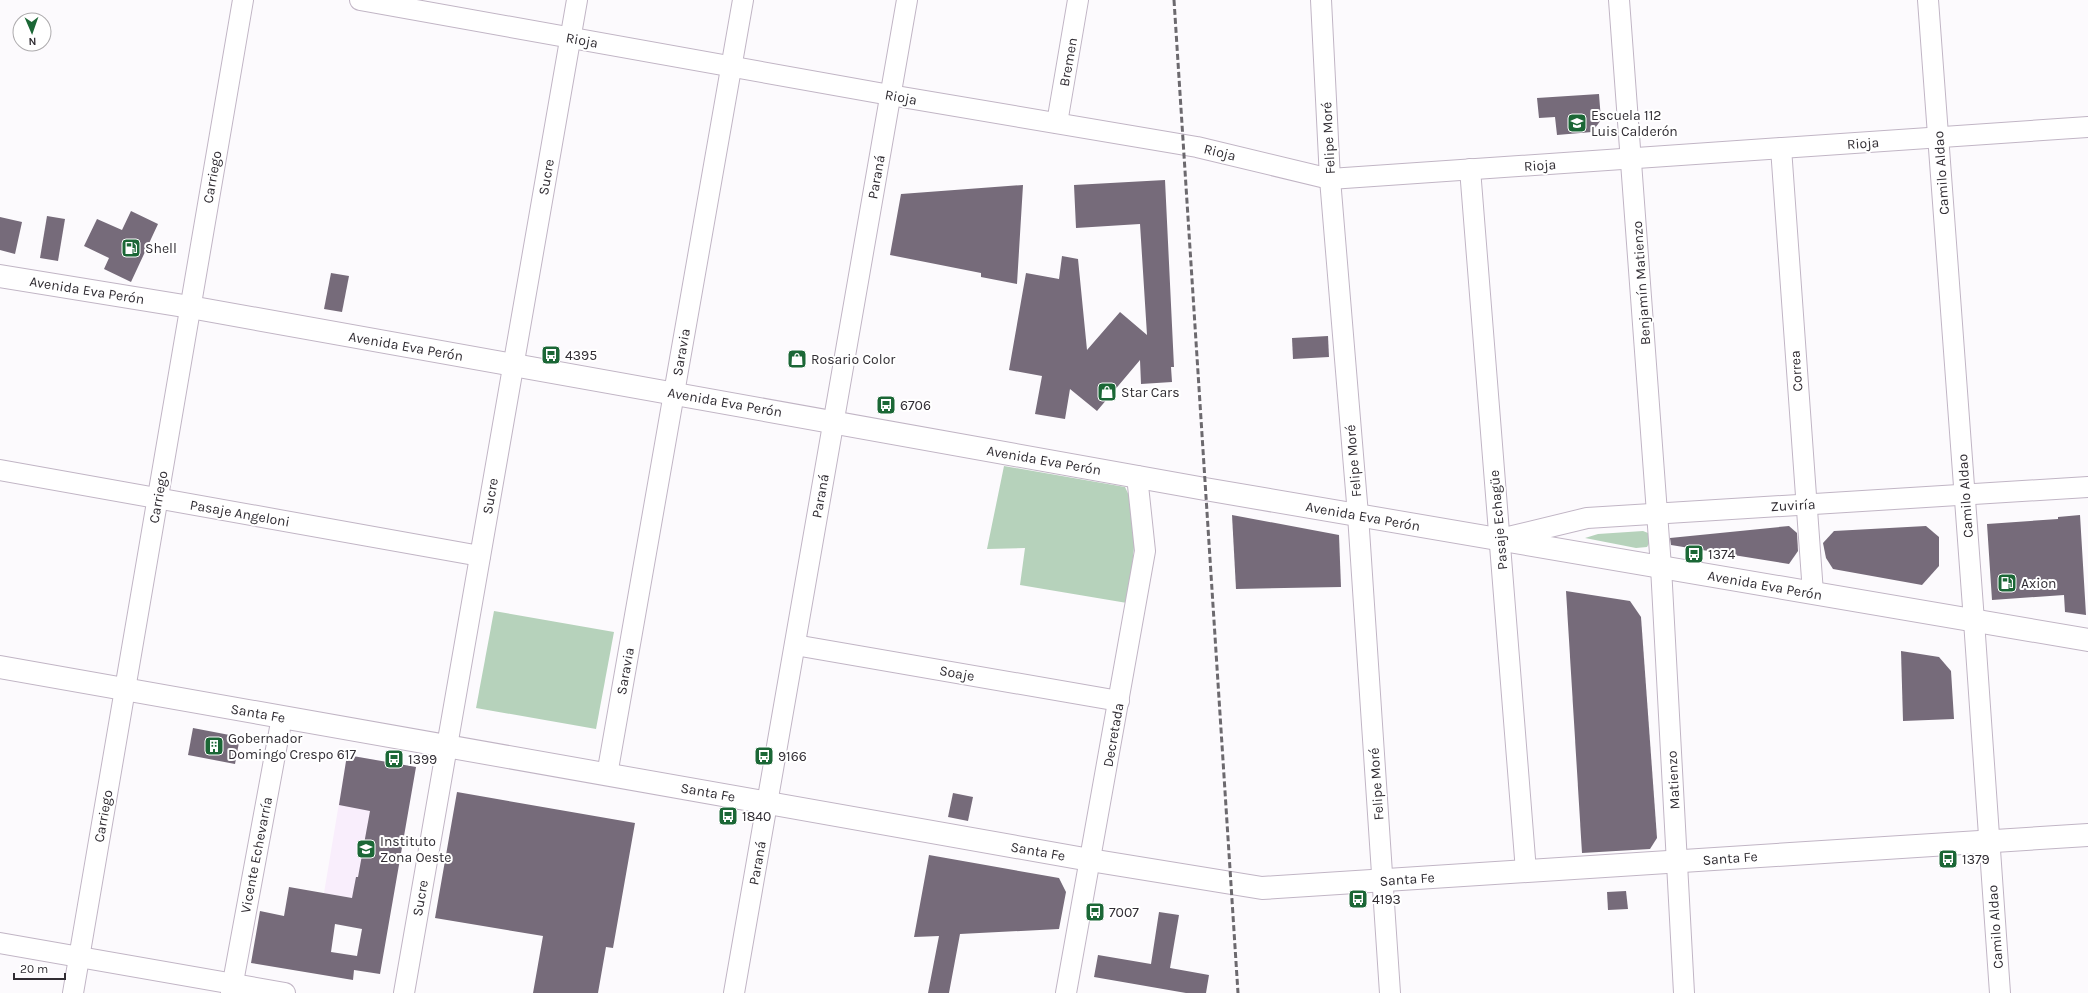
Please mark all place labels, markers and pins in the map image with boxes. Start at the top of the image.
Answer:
place label: Escuela 112 Luis Calderón [1591,107,1678,140]
school or university icon: Escuela 112 Luis Calderón [1566,112,1588,134]
fuel station icon: Shell [120,237,142,259]
place label: Shell [145,240,177,257]
bus stop icon: 4395 [540,344,562,366]
place label: 4395 [565,347,597,364]
shop icon: Rosario Color [786,348,808,370]
place label: Rosario Color [811,351,896,368]
shop icon: Star Cars [1096,381,1118,403]
place label: Star Cars [1121,384,1180,401]
bus stop icon: 6706 [875,394,897,416]
place label: 6706 [900,397,931,414]
bus stop icon: 1374 [1683,543,1705,565]
place label: 1374 [1708,546,1735,563]
fuel station icon: Axion [1996,572,2018,594]
place label: Axion [2021,575,2056,592]
place label: Gobernador Domingo Crespo 617 [228,730,356,763]
building icon: Gobernador Domingo Crespo 617 [203,735,225,757]
bus stop icon: 9166 [753,745,775,767]
bus stop icon: 1399 [383,748,405,770]
place label: 9166 [778,748,807,765]
place label: 1399 [408,751,437,768]
bus stop icon: 1840 [717,805,739,827]
place label: 1840 [742,808,771,825]
place label: Instituto Zona Oeste [380,833,451,866]
school or university icon: Instituto Zona Oeste [355,838,377,860]
bus stop icon: 1379 [1937,848,1959,870]
place label: 1379 [1962,851,1990,868]
bus stop icon: 4193 [1347,888,1369,910]
place label: 4193 [1372,891,1401,908]
bus stop icon: 7007 [1084,901,1106,923]
place label: 7007 [1109,904,1139,921]

